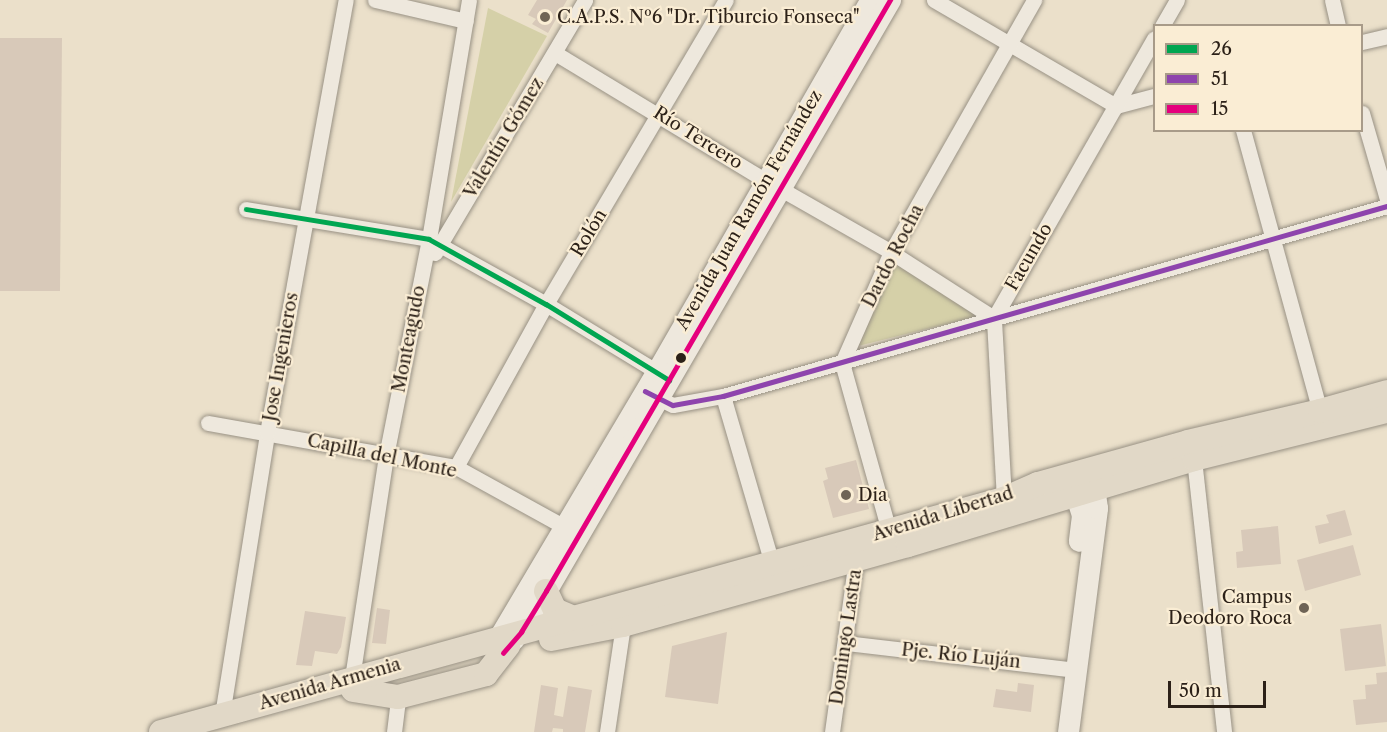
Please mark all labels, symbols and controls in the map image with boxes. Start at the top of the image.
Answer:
place label: C.A.P.S. Nº6 "Dr. Tiburcio Fonseca" [557,6,860,28]
marker: C.A.P.S. Nº6 "Dr. Tiburcio Fonseca" [538,10,552,24]
legend [1153,24,1363,132]
text: 26 [1211,38,1232,60]
text: 51 [1211,68,1228,90]
street label: Valentín Gómez [459,74,549,202]
street label: Avenida Juan Ramón Fernández [671,86,827,334]
text: 15 [1211,98,1228,120]
street label: Río Tercero [649,102,747,174]
street label: Dardo Rocha [858,201,928,311]
street label: Rolón [566,205,612,261]
street label: Facundo [1001,219,1057,295]
street label: Monteagudo [388,284,430,394]
street label: Jose Ingenieros [259,291,303,423]
unlabelled marker [675,352,687,364]
street label: Capilla del Monte [305,430,459,482]
street label: Avenida Libertad [870,482,1016,546]
place label: Dia [858,484,888,506]
marker: Dia [839,488,853,502]
street label: Domingo Lastra [826,568,866,706]
place label: Campus Deodoro Roca [1168,587,1292,630]
marker: Campus Deodoro Roca [1297,601,1311,615]
street label: Pje. Río Luján [900,639,1022,673]
street label: Avenida Armenia [256,653,404,715]
scale bar [1171,669,1268,707]
text: 50 m [1179,680,1222,702]

